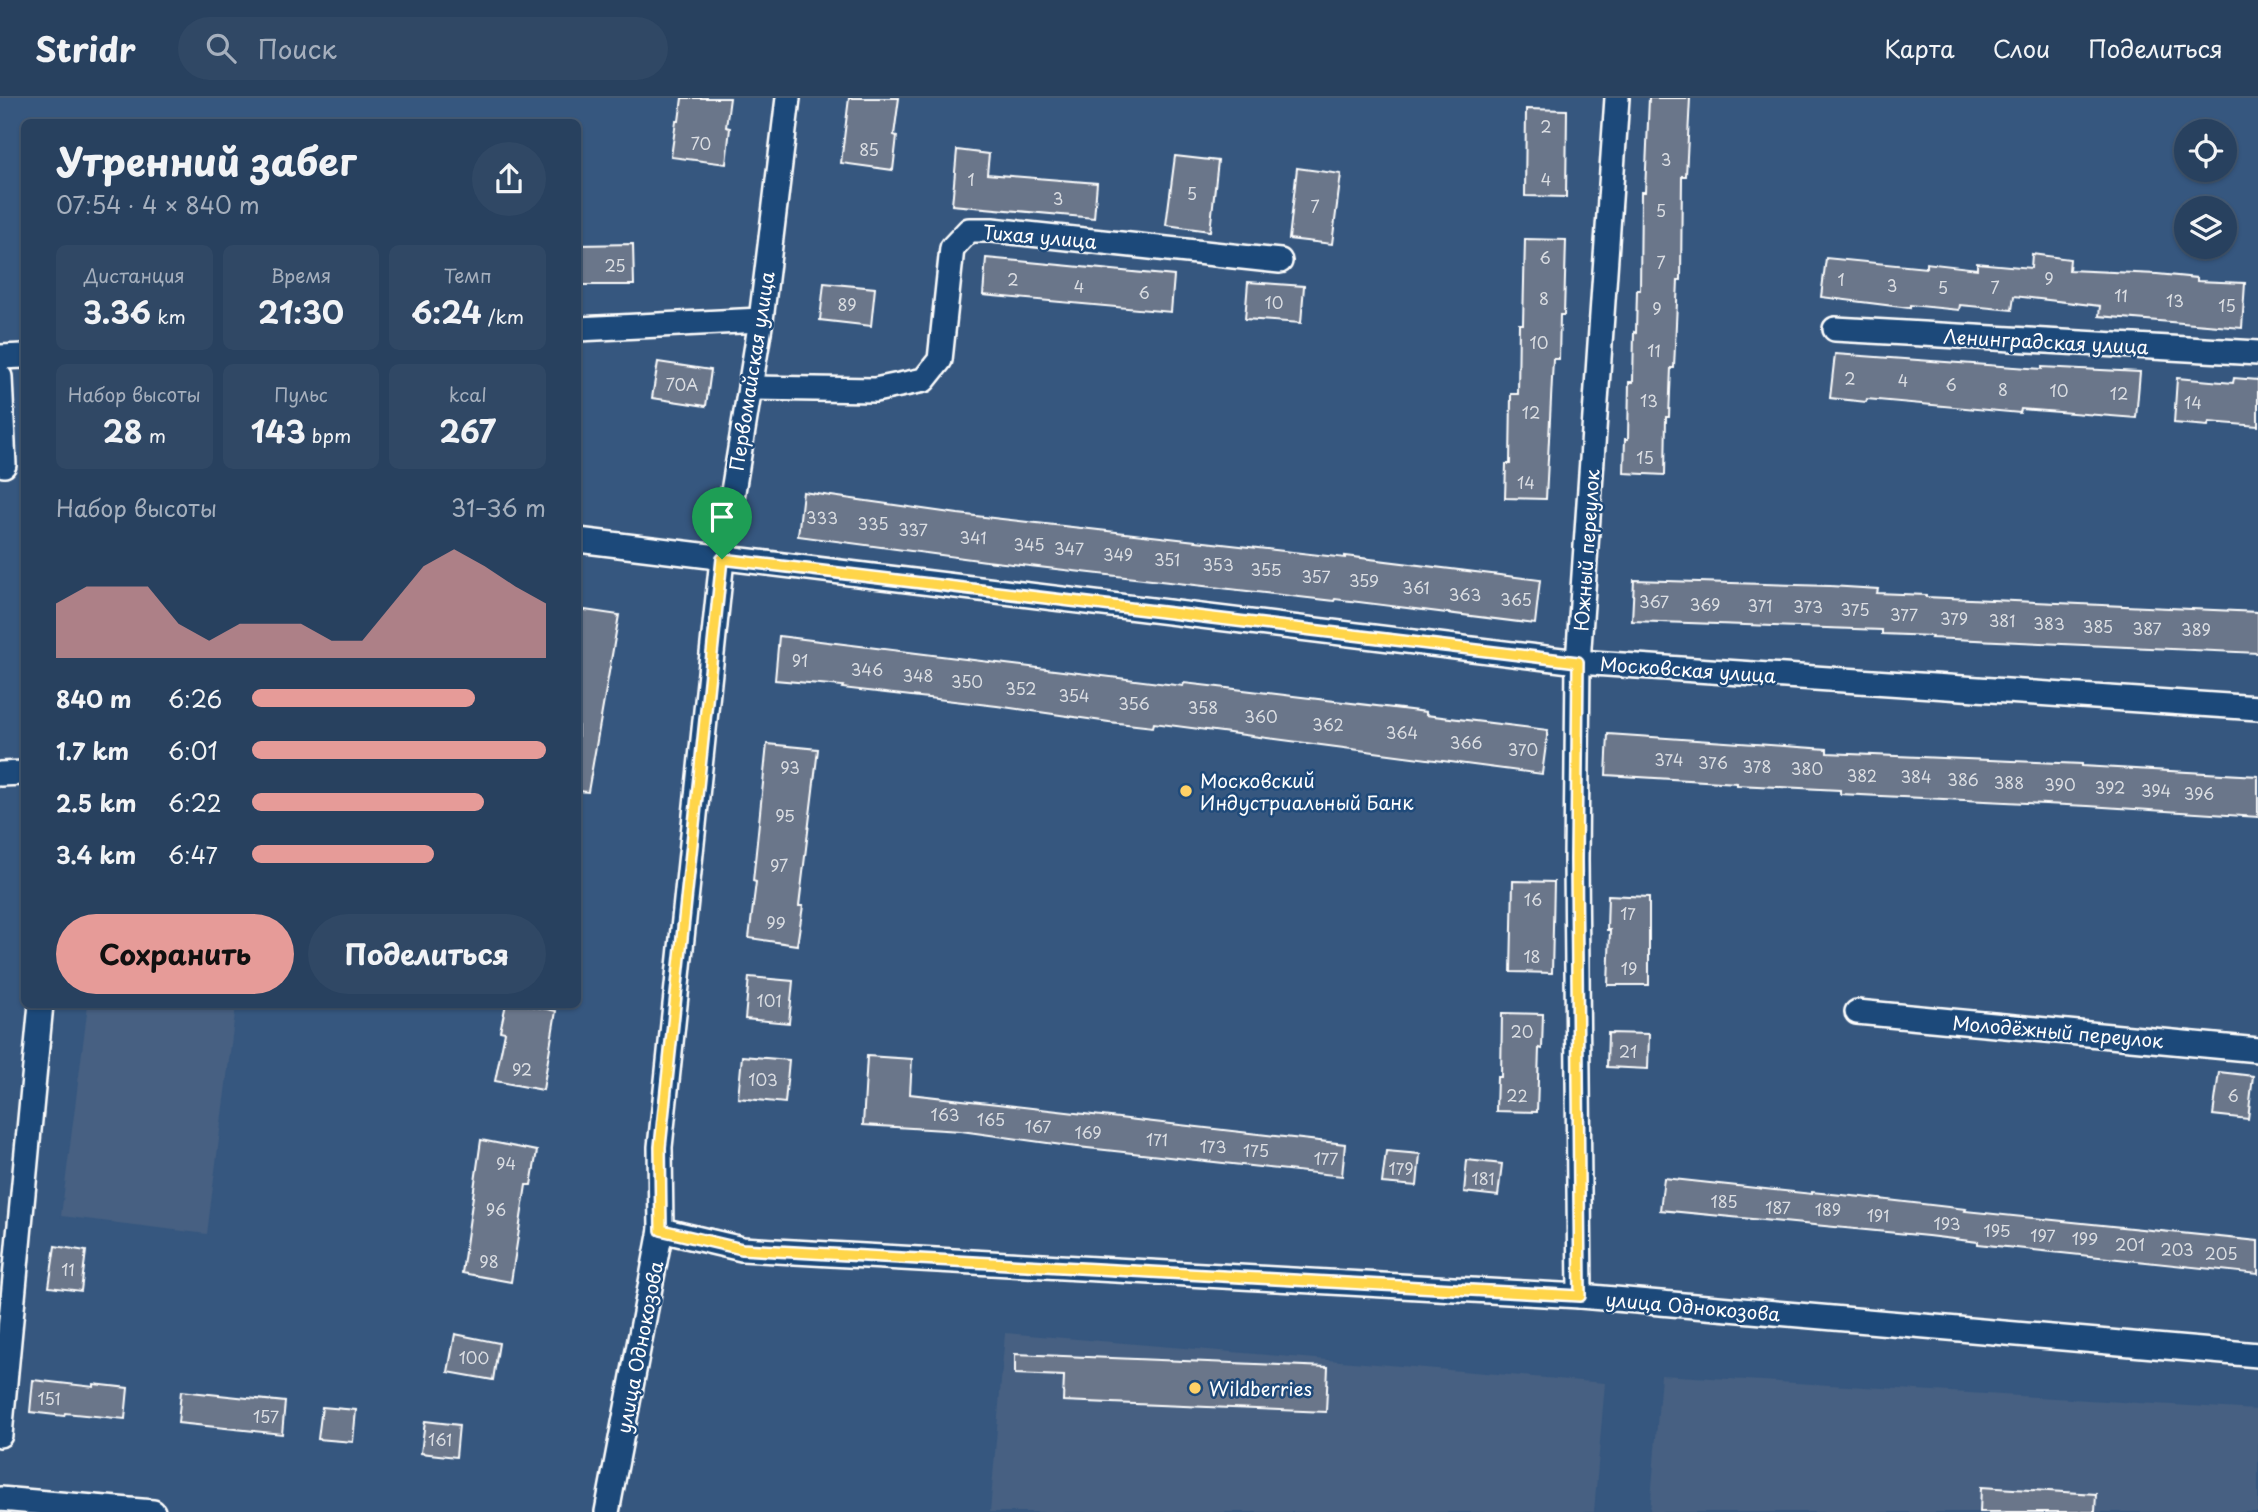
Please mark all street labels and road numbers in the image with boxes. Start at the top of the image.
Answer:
street label: Тихая улица [982,217,1098,255]
street label: Первомайская улица [721,269,781,473]
street label: Ленинградская улица [1943,322,2149,360]
street label: Южный переулок [1566,467,1606,632]
street label: Московская улица [1599,649,1777,689]
street label: Молодёжный переулок [1951,1008,2165,1054]
street label: улица Однокозова [609,1258,669,1436]
street label: улица Однокозова [1605,1284,1782,1328]

